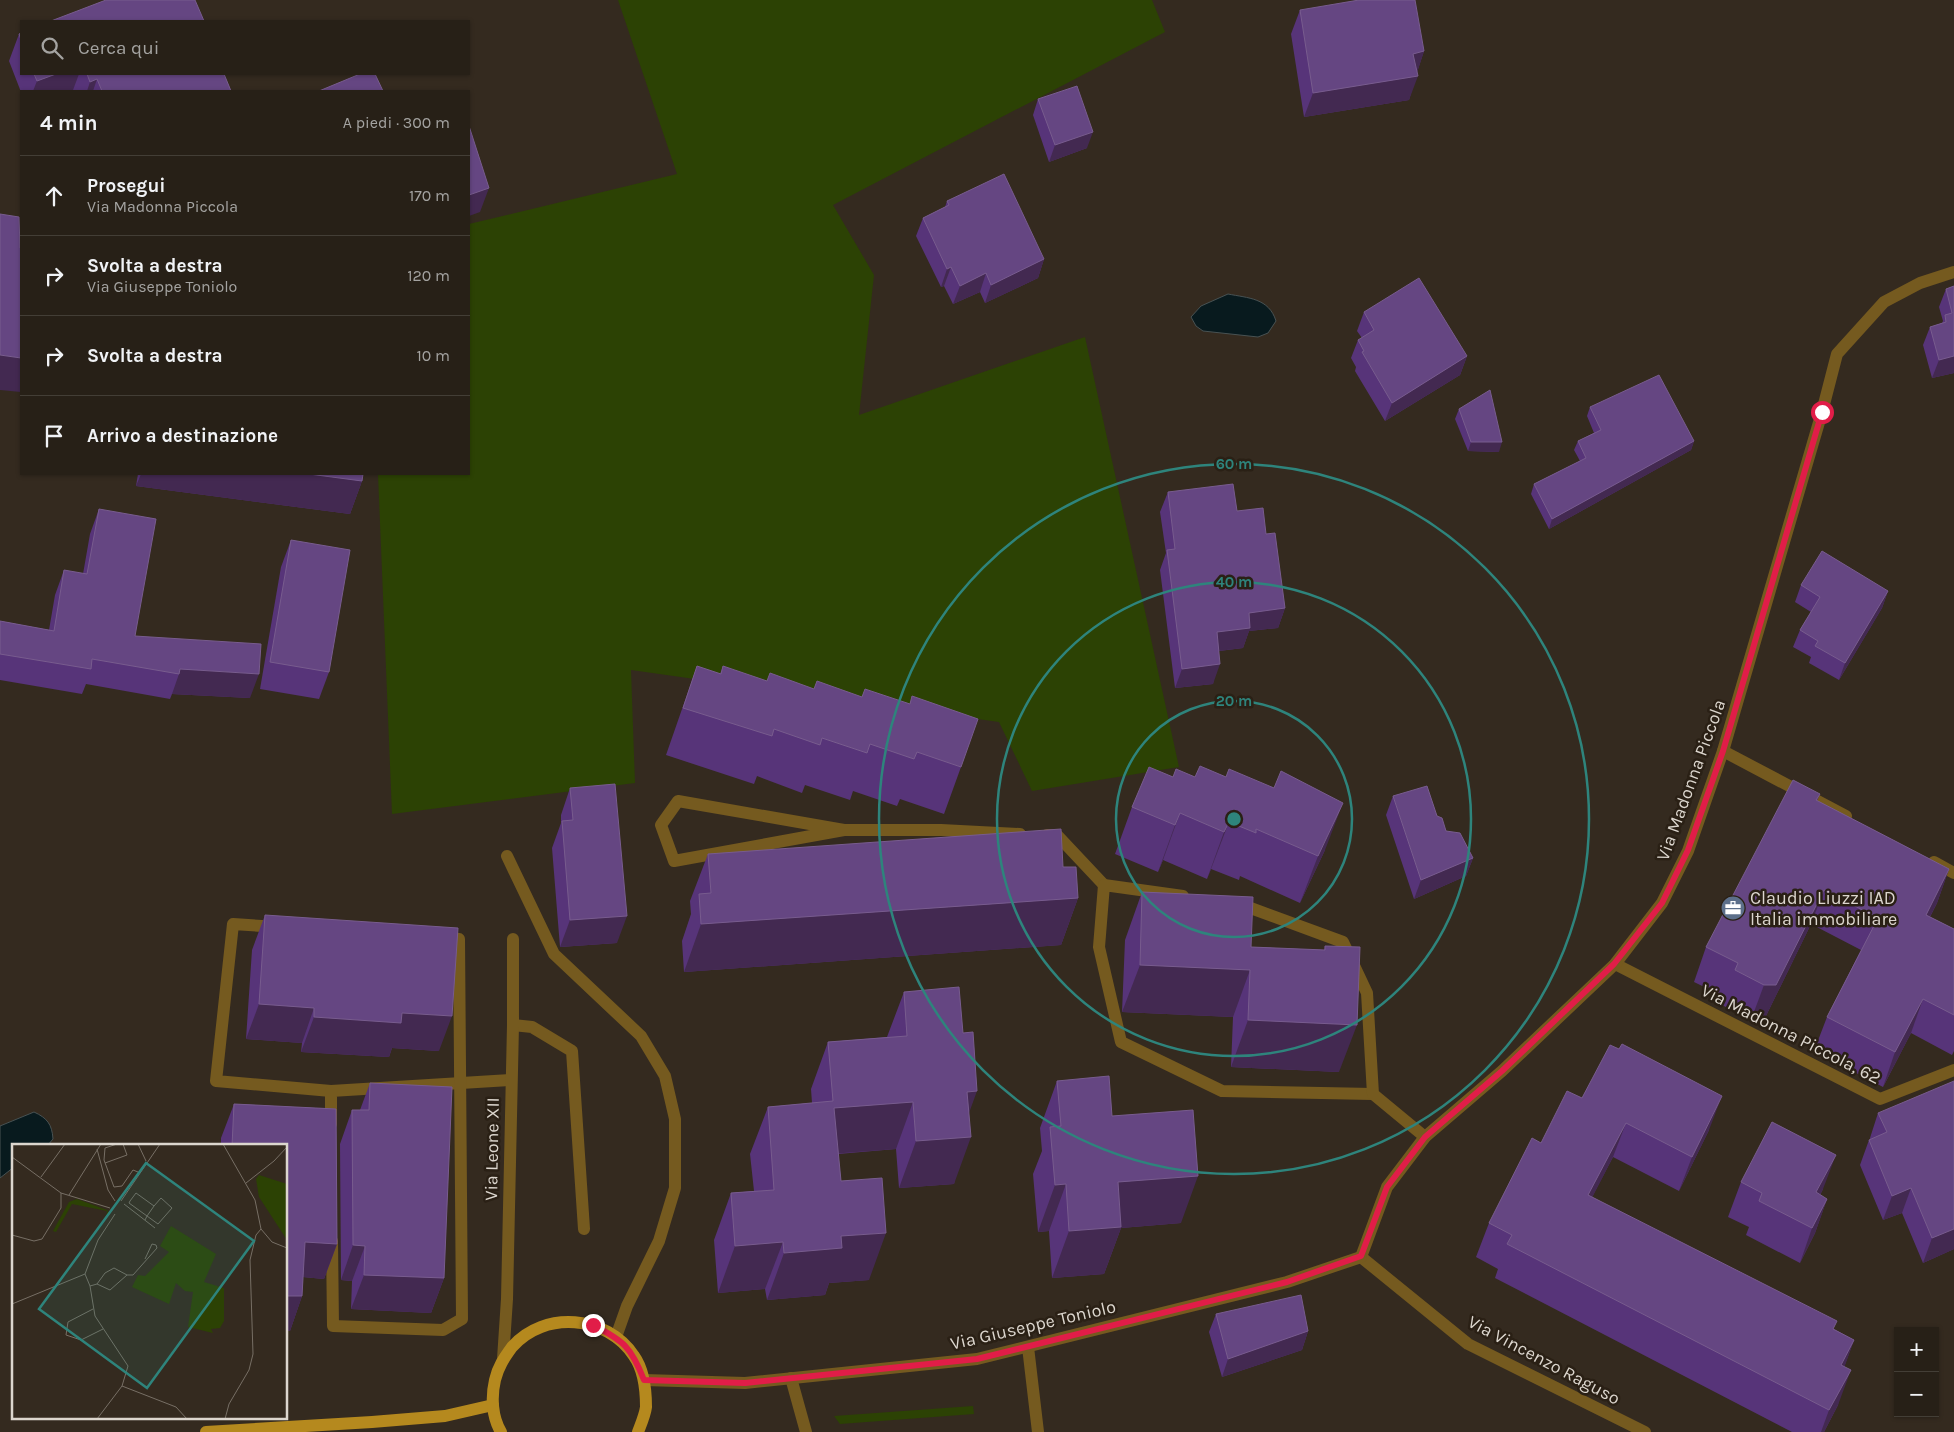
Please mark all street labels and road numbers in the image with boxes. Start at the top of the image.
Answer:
street label: Via Madonna Piccola [1652,696,1730,864]
street label: Via Madonna Piccola, 62 [1697,979,1885,1089]
street label: Via Leone XII [480,1097,504,1201]
street label: Via Giuseppe Toniolo [948,1295,1118,1355]
street label: Via Vincenzo Raguso [1464,1311,1624,1409]

